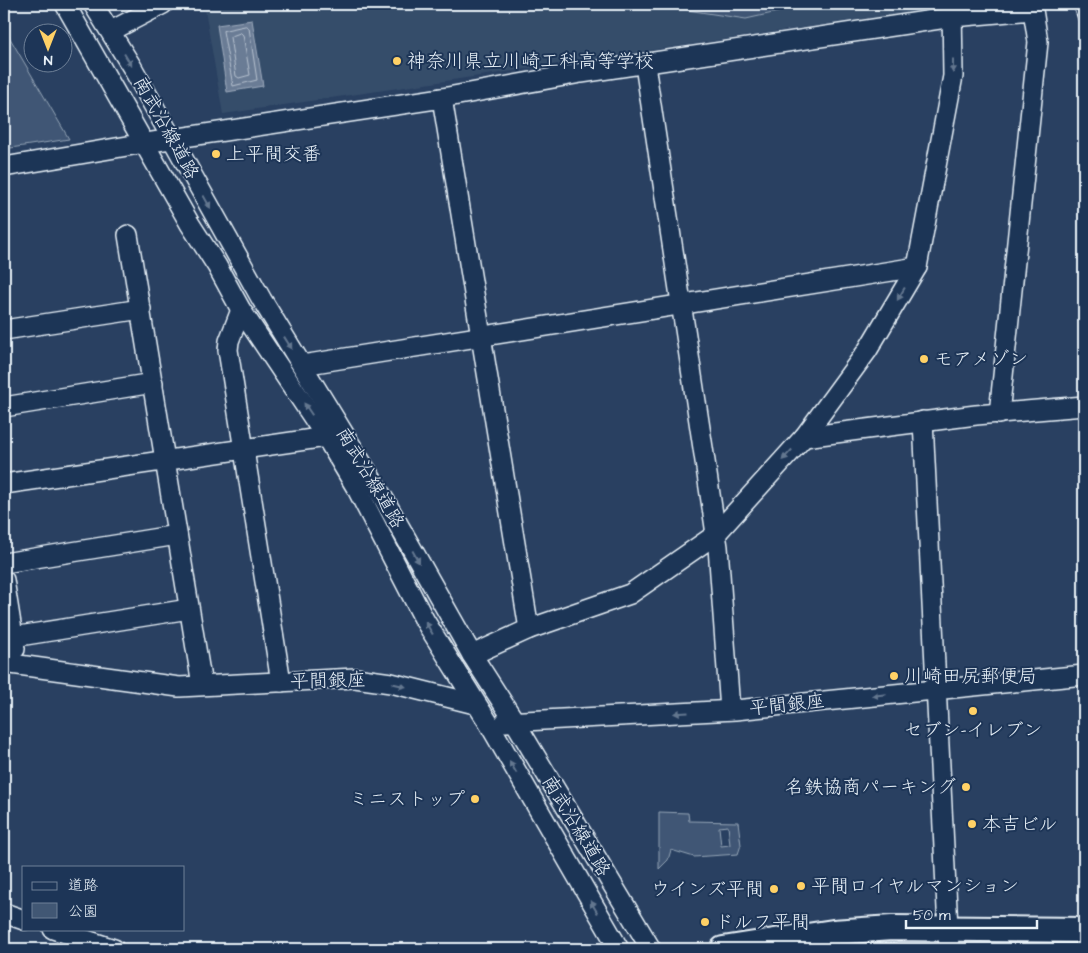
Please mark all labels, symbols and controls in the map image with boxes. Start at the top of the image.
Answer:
north arrow [22,22,72,72]
place label: 神奈川県立川崎工科高等学校 [407,48,654,75]
text: N [43,50,52,70]
one-way arrow [123,54,132,67]
marker: 神奈川県立川崎工科高等学校 [391,55,403,67]
one-way arrow [949,58,957,74]
street label: 南武沿線道路 [127,72,205,184]
place label: 上平間交番 [226,141,321,168]
marker: 上平間交番 [210,148,222,160]
one-way arrow [202,196,211,209]
one-way arrow [896,288,905,301]
one-way arrow [284,336,293,349]
place label: モアメゾン [934,346,1028,373]
marker: モアメゾン [918,353,930,365]
one-way arrow [303,403,313,416]
street label: 南武沿線道路 [329,422,411,534]
one-way arrow [781,449,793,461]
one-way arrow [412,551,421,564]
one-way arrow [425,621,434,634]
place label: 川崎田尻郵便局 [904,663,1037,690]
street label: 平間銀座 [290,667,366,695]
marker: 川崎田尻郵便局 [888,670,900,682]
one-way arrow [391,681,406,689]
street label: 平間銀座 [748,688,826,722]
one-way arrow [871,691,887,699]
marker: セブン-イレブン [967,705,979,717]
one-way arrow [673,709,689,717]
place label: セブン-イレブン [904,717,1042,744]
one-way arrow [509,760,518,773]
street label: 南武沿線道路 [535,770,617,882]
place label: 名鉄協商パーキング [785,774,956,801]
marker: 名鉄協商パーキング [960,781,972,793]
place label: ミニストップ [349,786,465,813]
marker: ミニストップ [469,793,481,805]
place label: 本吉ビル [982,811,1058,838]
marker: 本吉ビル [966,818,978,830]
legend [22,866,185,930]
place label: 平間ロイヤルマンション [811,873,1019,900]
text: 道路 [68,875,98,896]
place label: ウインズ平間 [651,876,764,903]
marker: 平間ロイヤルマンション [795,880,807,892]
marker: ウインズ平間 [768,883,780,895]
scale bar [906,898,1037,930]
text: 公園 [68,901,98,922]
one-way arrow [590,901,599,914]
text: 50 m [913,905,951,926]
place label: ドルフ平間 [715,909,810,936]
marker: ドルフ平間 [699,916,711,928]

